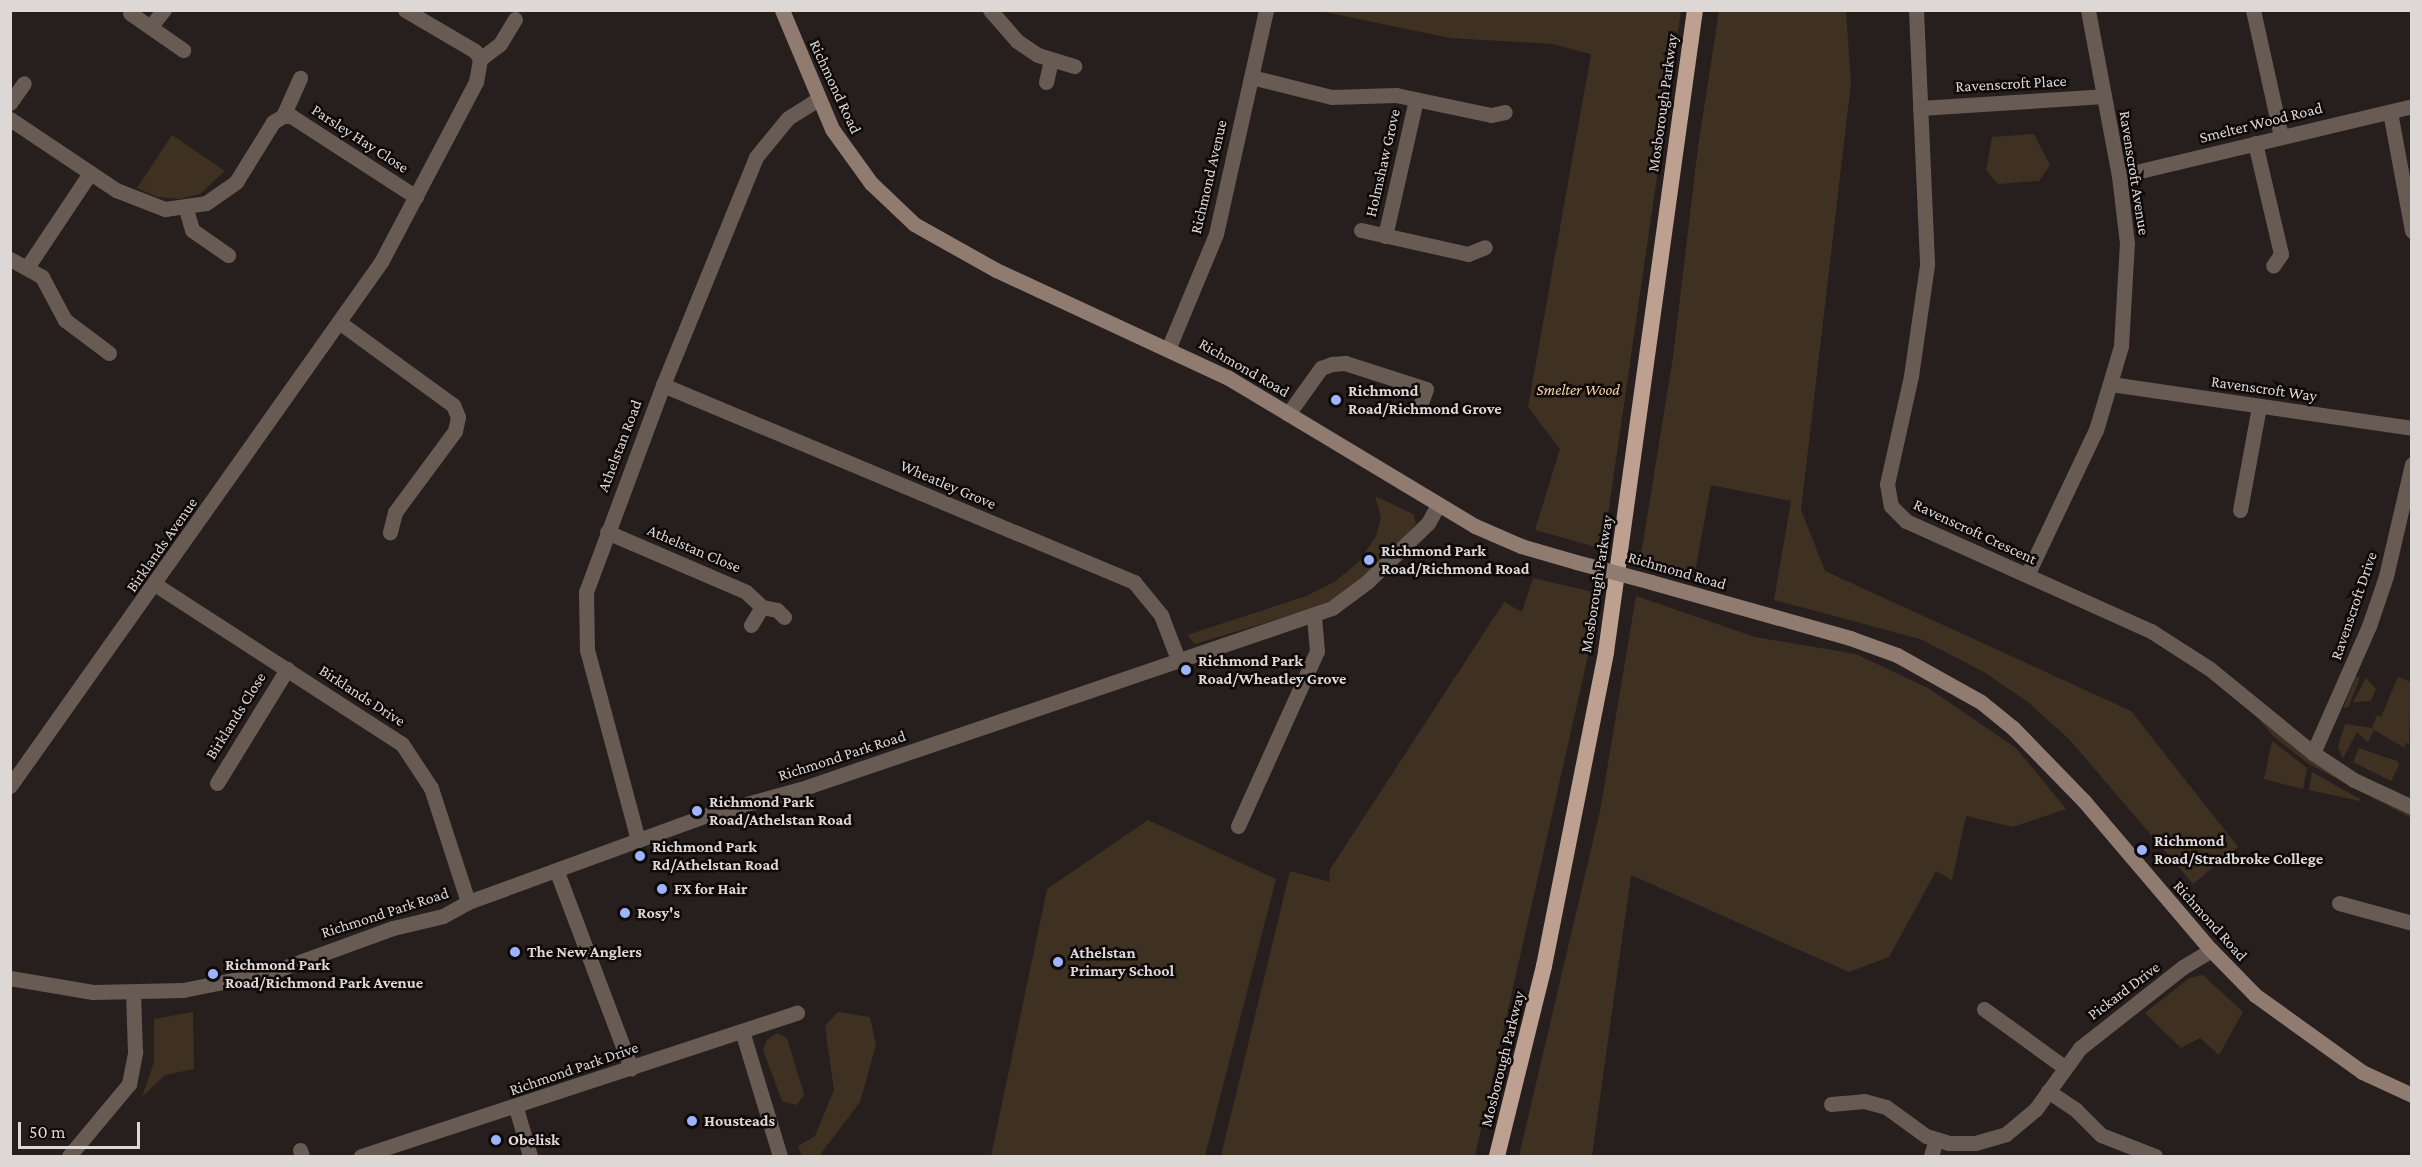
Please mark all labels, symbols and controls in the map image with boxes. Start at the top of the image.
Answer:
street label: Mosborough Parkway [1644,33,1682,173]
street label: Richmond Road [805,37,865,137]
street label: Ravenscroft Place [1955,71,2067,97]
street label: Smelter Wood Road [2197,98,2325,148]
street label: Parsley Hay Close [308,101,412,177]
street label: Holmshaw Grove [1361,107,1405,219]
street label: Ravenscroft Avenue [2115,110,2153,236]
street label: Richmond Avenue [1187,118,1231,236]
street label: Richmond Road [1195,334,1293,402]
street label: Ravenscroft Way [2210,372,2318,406]
park label: Smelter Wood [1536,380,1620,400]
place label: Richmond Road/Richmond Grove [1348,381,1502,419]
marker: Richmond Road/Richmond Grove [1329,393,1343,407]
street label: Athelstan Road [594,397,646,495]
street label: Wheatley Grove [897,456,999,514]
street label: Birklands Avenue [122,494,202,596]
street label: Ravenscroft Crescent [1910,495,2040,569]
street label: Mosborough Parkway [1577,514,1617,654]
street label: Athelstan Close [644,521,744,577]
place label: Richmond Park Road/Richmond Road [1381,541,1529,579]
street label: Richmond Road [1626,548,1728,594]
street label: Ravenscroft Drive [2327,549,2381,663]
marker: Richmond Park Road/Richmond Road [1362,553,1376,567]
place label: Richmond Park Road/Wheatley Grove [1198,651,1346,689]
street label: Birklands Drive [315,661,409,731]
marker: Richmond Park Road/Wheatley Grove [1179,663,1193,677]
street label: Birklands Close [202,669,270,763]
street label: Richmond Park Road [776,726,908,786]
place label: Richmond Park Road/Athelstan Road [709,792,852,830]
marker: Richmond Park Road/Athelstan Road [690,804,704,818]
place label: Richmond Road/Stradbroke College [2154,831,2323,869]
place label: Richmond Park Rd/Athelstan Road [652,837,779,875]
marker: Richmond Road/Stradbroke College [2135,843,2149,857]
marker: Richmond Park Rd/Athelstan Road [633,849,647,863]
street label: Richmond Road [2169,877,2251,965]
place label: FX for Hair [674,879,747,899]
marker: FX for Hair [655,882,669,896]
street label: Richmond Park Road [319,883,451,943]
place label: Rosy's [637,903,680,923]
marker: Rosy's [618,906,632,920]
place label: The New Anglers [527,942,642,962]
place label: Athelstan Primary School [1070,943,1174,981]
marker: The New Anglers [508,945,522,959]
place label: Richmond Park Road/Richmond Park Avenue [225,955,423,993]
marker: Athelstan Primary School [1051,955,1065,969]
street label: Pickard Drive [2084,958,2164,1024]
marker: Richmond Park Road/Richmond Park Avenue [206,967,220,981]
street label: Mosborough Parkway [1477,989,1529,1129]
street label: Richmond Park Drive [507,1038,641,1100]
scale bar [21,1110,142,1148]
place label: Housteads [704,1111,775,1131]
marker: Housteads [685,1114,699,1128]
text: 50 m [29,1122,66,1142]
place label: Obelisk [508,1130,560,1150]
marker: Obelisk [489,1133,503,1147]

